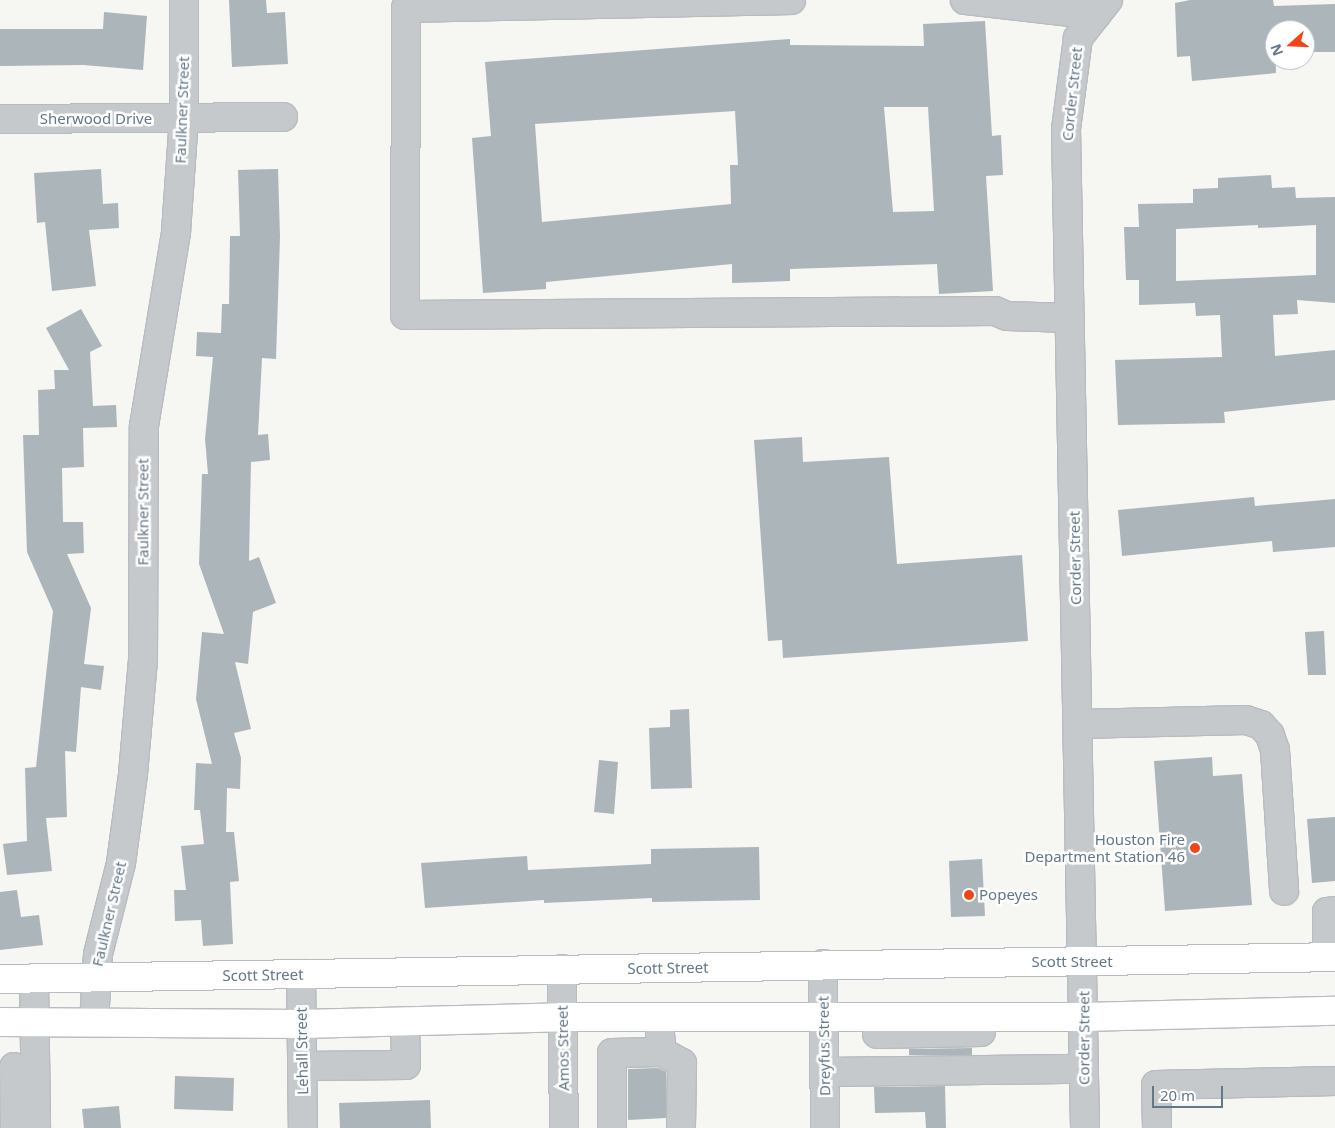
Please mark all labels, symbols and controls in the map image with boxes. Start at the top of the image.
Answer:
north arrow [1265,20,1315,70]
text: N [1266,41,1287,59]
street label: Corder Street [1058,46,1086,142]
street label: Faulkner Street [171,56,193,164]
street label: Sherwood Drive [40,110,152,128]
street label: Faulkner Street [134,458,152,566]
street label: Corder Street [1065,511,1085,605]
place label: Houston Fire Department Station 46 [1025,830,1185,865]
marker: Houston Fire Department Station 46 [1189,842,1201,854]
street label: Faulkner Street [88,860,130,968]
place label: Popeyes [979,886,1038,904]
marker: Popeyes [963,889,975,901]
street label: Scott Street [1031,953,1113,971]
street label: Scott Street [627,958,709,978]
street label: Scott Street [222,965,304,985]
street label: Corder Street [1075,991,1093,1085]
street label: Dreyfus Street [814,996,834,1096]
street label: Amos Street [553,1005,573,1091]
street label: Lehall Street [292,1007,312,1095]
scale bar [1155,1076,1226,1108]
text: 20 m [1160,1085,1195,1105]

